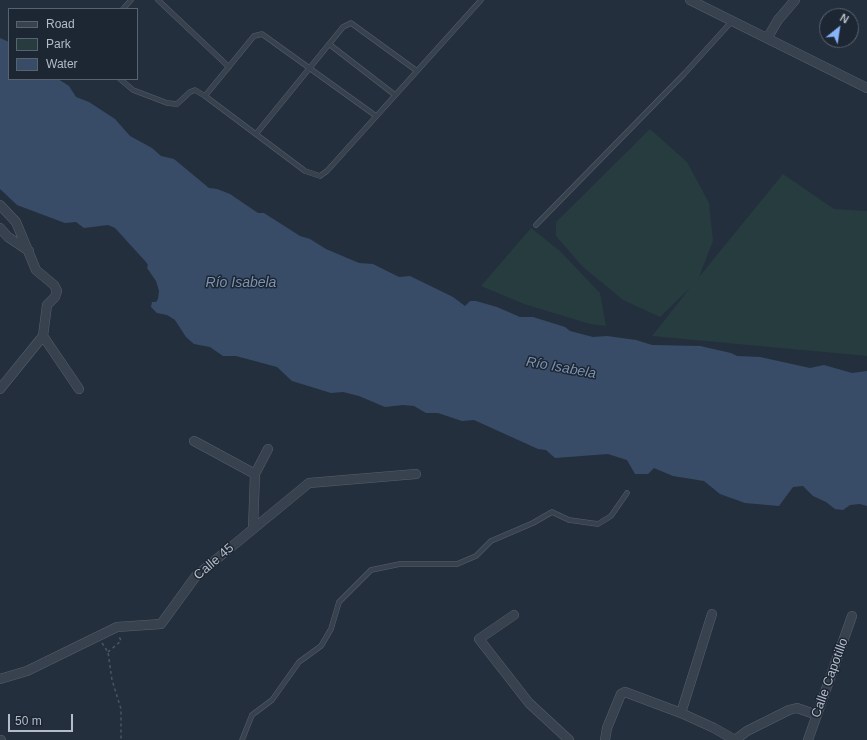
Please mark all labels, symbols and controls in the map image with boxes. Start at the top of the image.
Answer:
legend [8,8,138,80]
north arrow [819,8,859,48]
text: N [838,11,851,26]
text: Road [46,17,75,31]
text: Park [46,37,71,51]
text: Water [46,57,78,71]
water label: Río Isabela [206,275,276,291]
water label: Río Isabela [525,354,597,382]
street label: Calle 45 [191,540,237,584]
street label: Calle Capotillo [808,636,852,720]
scale bar [10,706,75,732]
text: 50 m [15,714,42,728]

